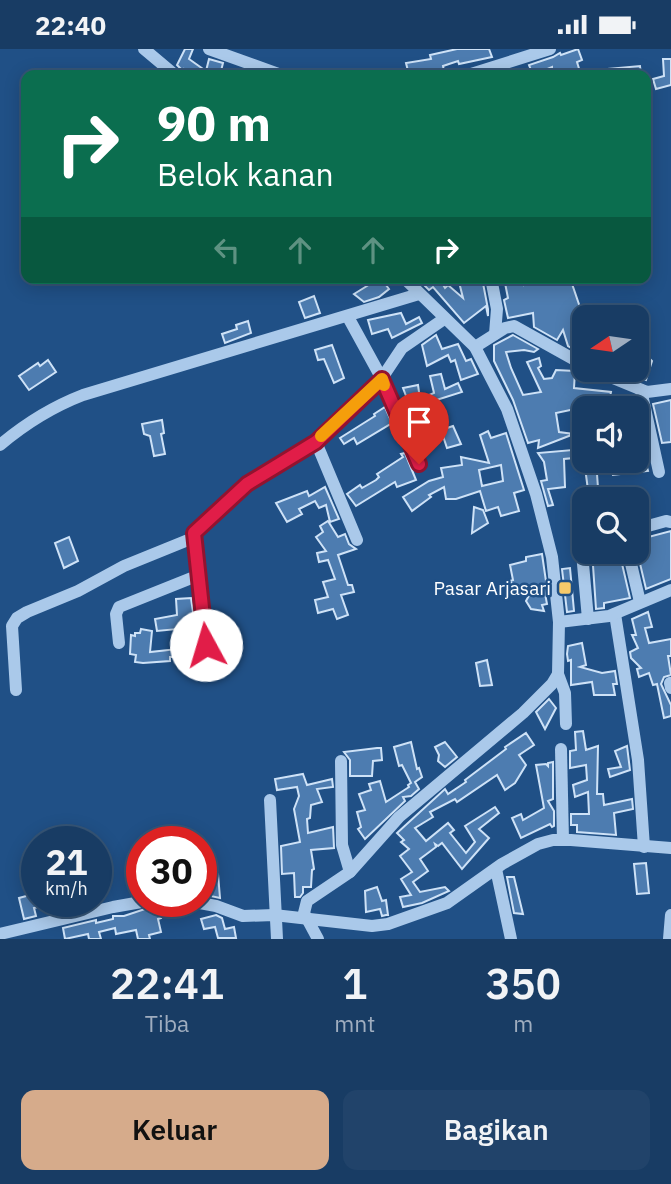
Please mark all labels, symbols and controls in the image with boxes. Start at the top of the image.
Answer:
text: 22:40 [35,8,106,42]
text: 90 m [157,91,271,154]
icon: right [42,98,133,189]
text: Belok kanan [157,153,334,195]
icon: left [208,231,246,269]
icon: ahead [281,231,319,269]
icon: ahead [354,231,392,269]
icon: right [427,231,465,269]
north arrow [572,305,649,381]
map controls [572,305,649,564]
pin [389,392,449,464]
button: sound [572,396,649,473]
icon: arrive [400,403,438,441]
button: search [572,487,649,564]
place label: Pasar Arjasari [434,576,551,600]
marker: Pasar Arjasari [557,580,573,596]
position arrow [169,608,243,682]
speed limit sign: 30 [126,826,217,917]
text: 21 [45,839,88,885]
text: km/h [45,877,88,900]
text: 22:41 [110,956,224,1011]
text: 1 [342,956,367,1011]
text: 350 [485,956,561,1011]
text: Tiba [145,1008,189,1038]
text: mnt [334,1008,375,1038]
text: m [513,1008,533,1038]
button: Keluar [21,1090,329,1170]
button: Bagikan [343,1090,650,1170]

